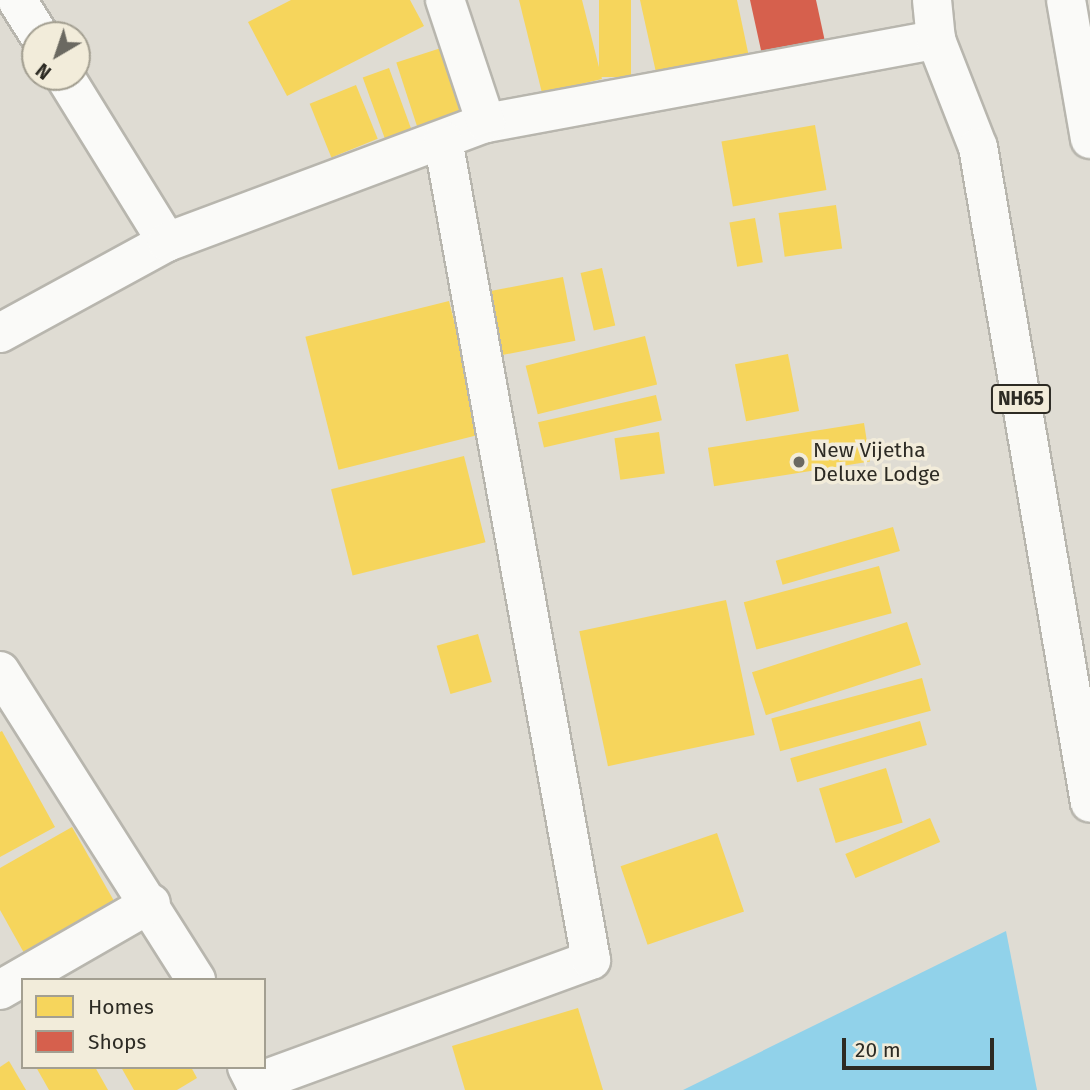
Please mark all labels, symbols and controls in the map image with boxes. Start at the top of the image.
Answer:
north arrow [21,21,91,91]
text: N [32,58,56,84]
road number: NH65 [990,384,1052,414]
place label: New Vijetha Deluxe Lodge [813,437,940,487]
marker: New Vijetha Deluxe Lodge [791,454,807,470]
legend [21,978,266,1069]
text: Homes [88,994,154,1020]
scale bar [845,1024,997,1068]
text: Shops [88,1029,146,1055]
text: 20 m [855,1037,901,1063]

